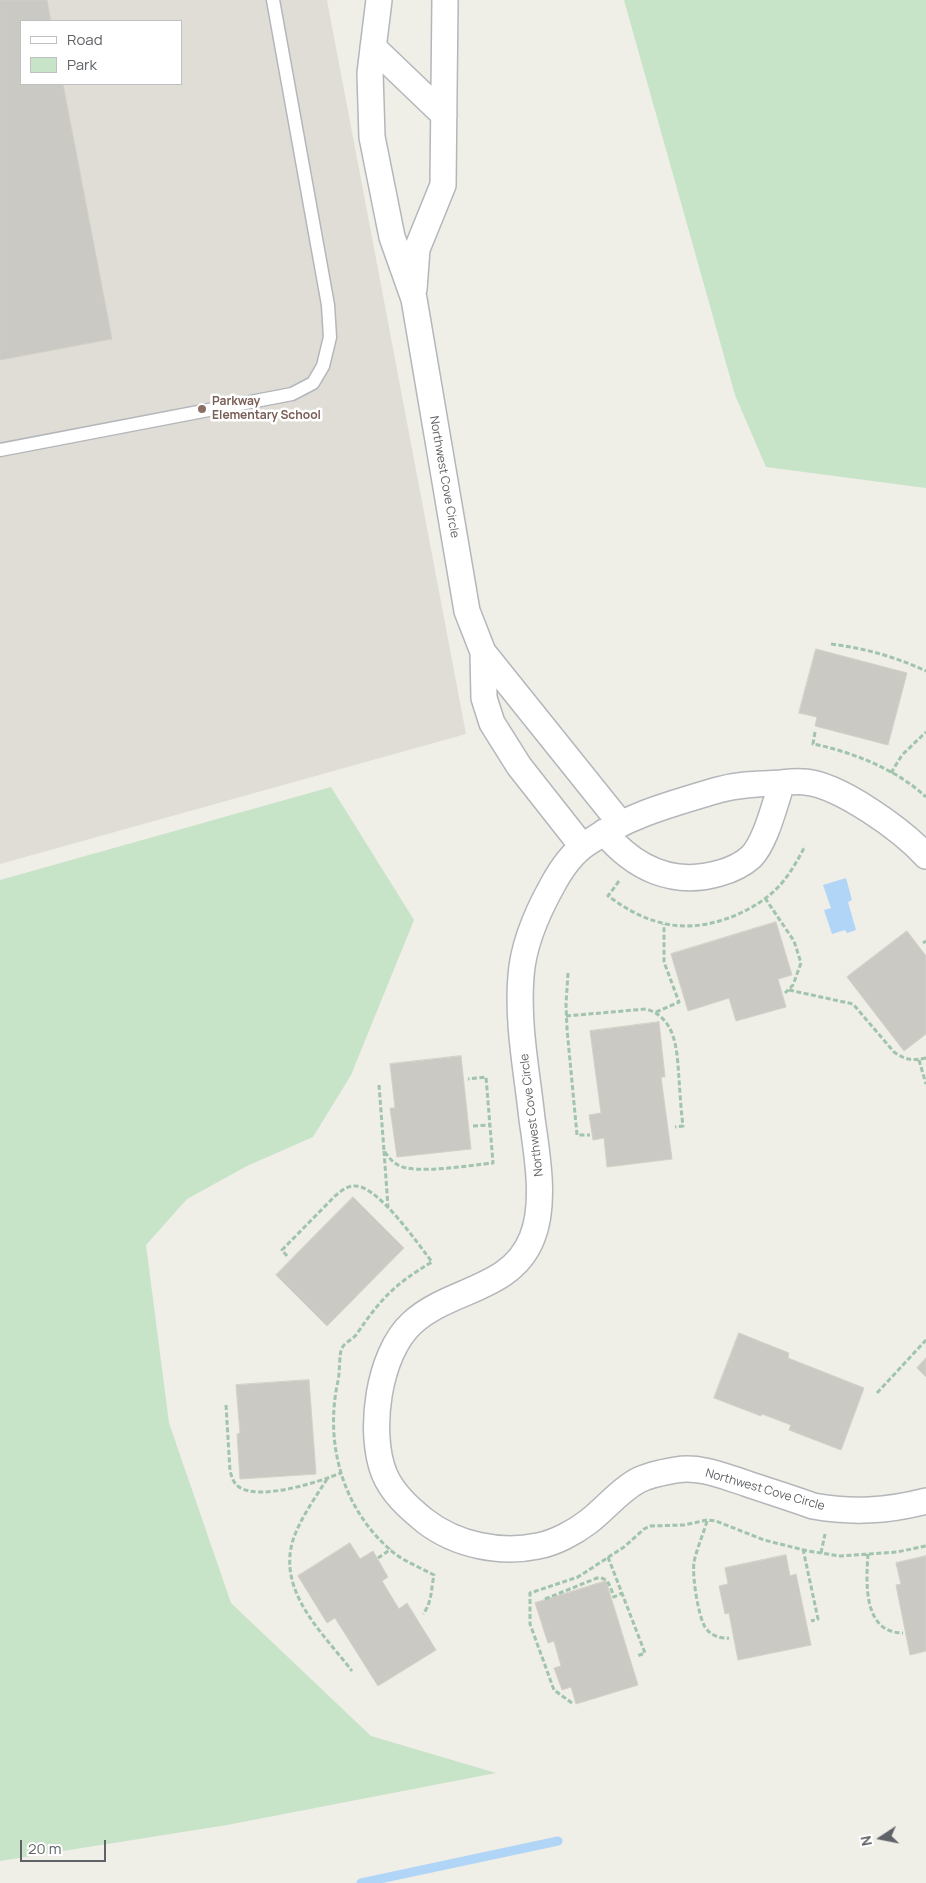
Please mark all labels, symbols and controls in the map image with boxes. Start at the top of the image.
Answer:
legend [20,20,182,85]
text: Road [67,29,103,50]
text: Park [67,54,97,75]
place label: Parkway Elementary School [212,395,321,423]
marker: Parkway Elementary School [196,403,208,415]
street label: Northwest Cove Circle [426,415,462,539]
street label: Northwest Cove Circle [517,1053,547,1177]
street label: Northwest Cove Circle [704,1466,826,1514]
north arrow [856,1813,906,1863]
scale bar [22,1830,109,1862]
text: N [855,1834,876,1848]
text: 20 m [28,1838,61,1859]

